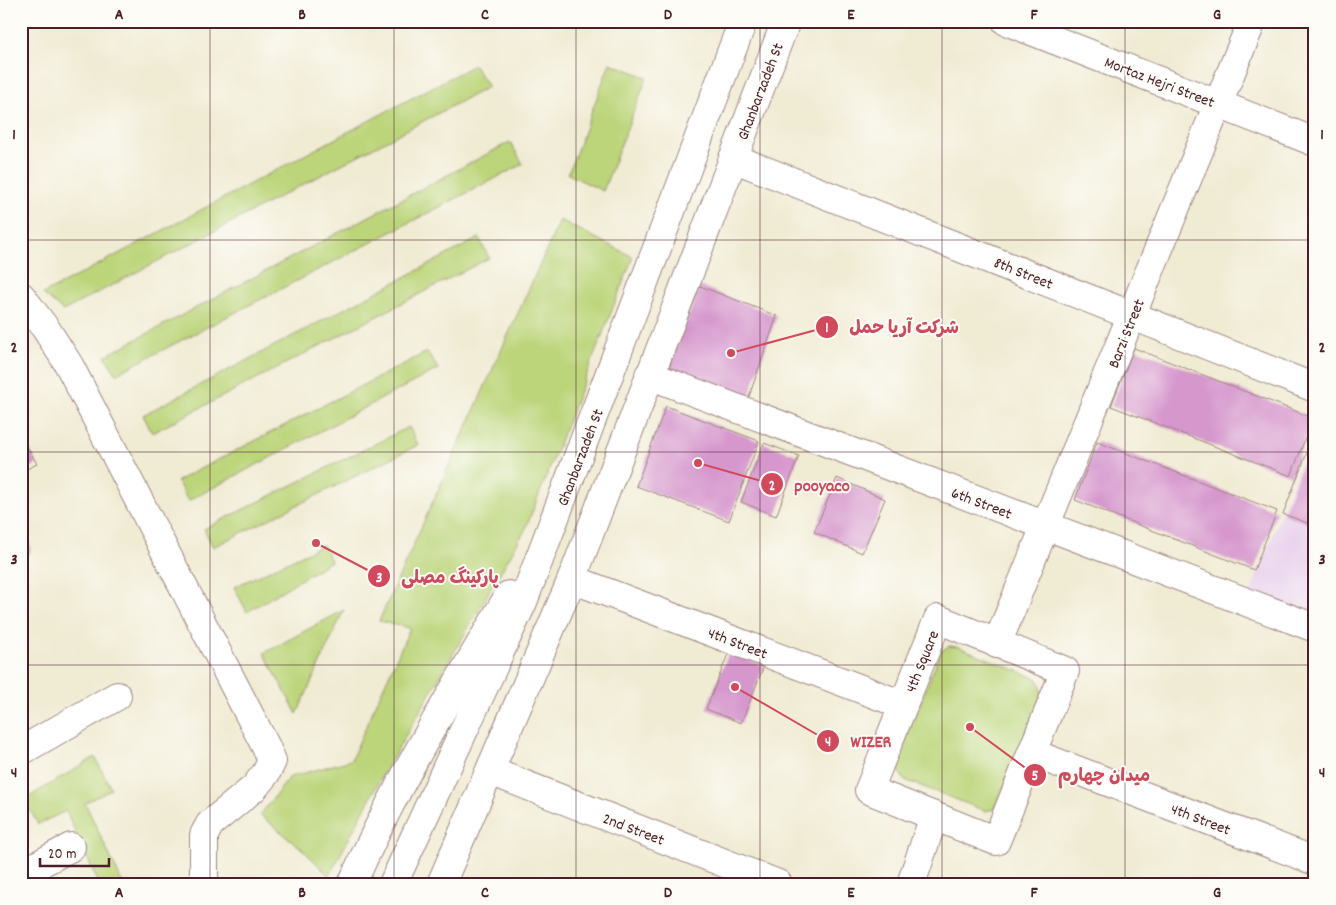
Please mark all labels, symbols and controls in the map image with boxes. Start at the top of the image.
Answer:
text: A [115,4,124,27]
text: B [298,4,306,27]
text: C [481,4,489,27]
text: D [664,4,673,27]
text: E [847,4,855,27]
text: F [1030,4,1038,27]
text: G [1213,4,1221,27]
street label: Ghanbarzadeh St [732,40,791,144]
street label: Mortaz Hejri Street [1101,52,1218,115]
text: 1 [12,124,16,147]
text: 1 [1320,124,1324,147]
street label: 8th Street [990,252,1056,297]
street label: Barzi Street [1103,296,1152,372]
callout: شرکت آریا حمل [814,310,969,343]
text: شرکت آریا حمل [849,317,959,342]
text: 1 [825,318,829,340]
text: 2 [11,337,18,360]
text: 2 [1319,337,1326,360]
street label: Ghanbarzadeh St [552,406,611,510]
callout: pooyaco [759,468,859,501]
text: pooyaco [794,475,850,500]
text: 2 [769,476,775,498]
street label: 6th Street [947,482,1015,527]
text: 3 [10,549,18,572]
text: 3 [1318,549,1326,572]
callout: پارکینگ مصلی [366,560,508,593]
text: پارکینگ مصلی [401,566,499,592]
text: 3 [376,568,383,590]
street label: 4th Street [704,622,770,666]
street label: 4th Square [900,627,946,696]
callout: WIZER [815,725,901,758]
text: WIZER [851,731,892,756]
text: 4 [825,732,831,754]
callout: میدان چهارم [1023,758,1160,791]
text: 4 [11,762,17,785]
text: 4 [1319,762,1325,785]
text: میدان چهارم [1058,765,1150,790]
text: 5 [1032,766,1039,788]
street label: 4th Street [1167,798,1233,842]
street label: 2nd Street [599,808,667,853]
scale bar [40,835,109,867]
text: 20 m [48,844,76,866]
text: A [115,882,124,905]
text: B [298,882,306,905]
text: C [481,882,489,905]
text: D [664,882,673,905]
text: E [847,882,855,905]
text: F [1030,882,1038,905]
text: G [1213,882,1221,905]

